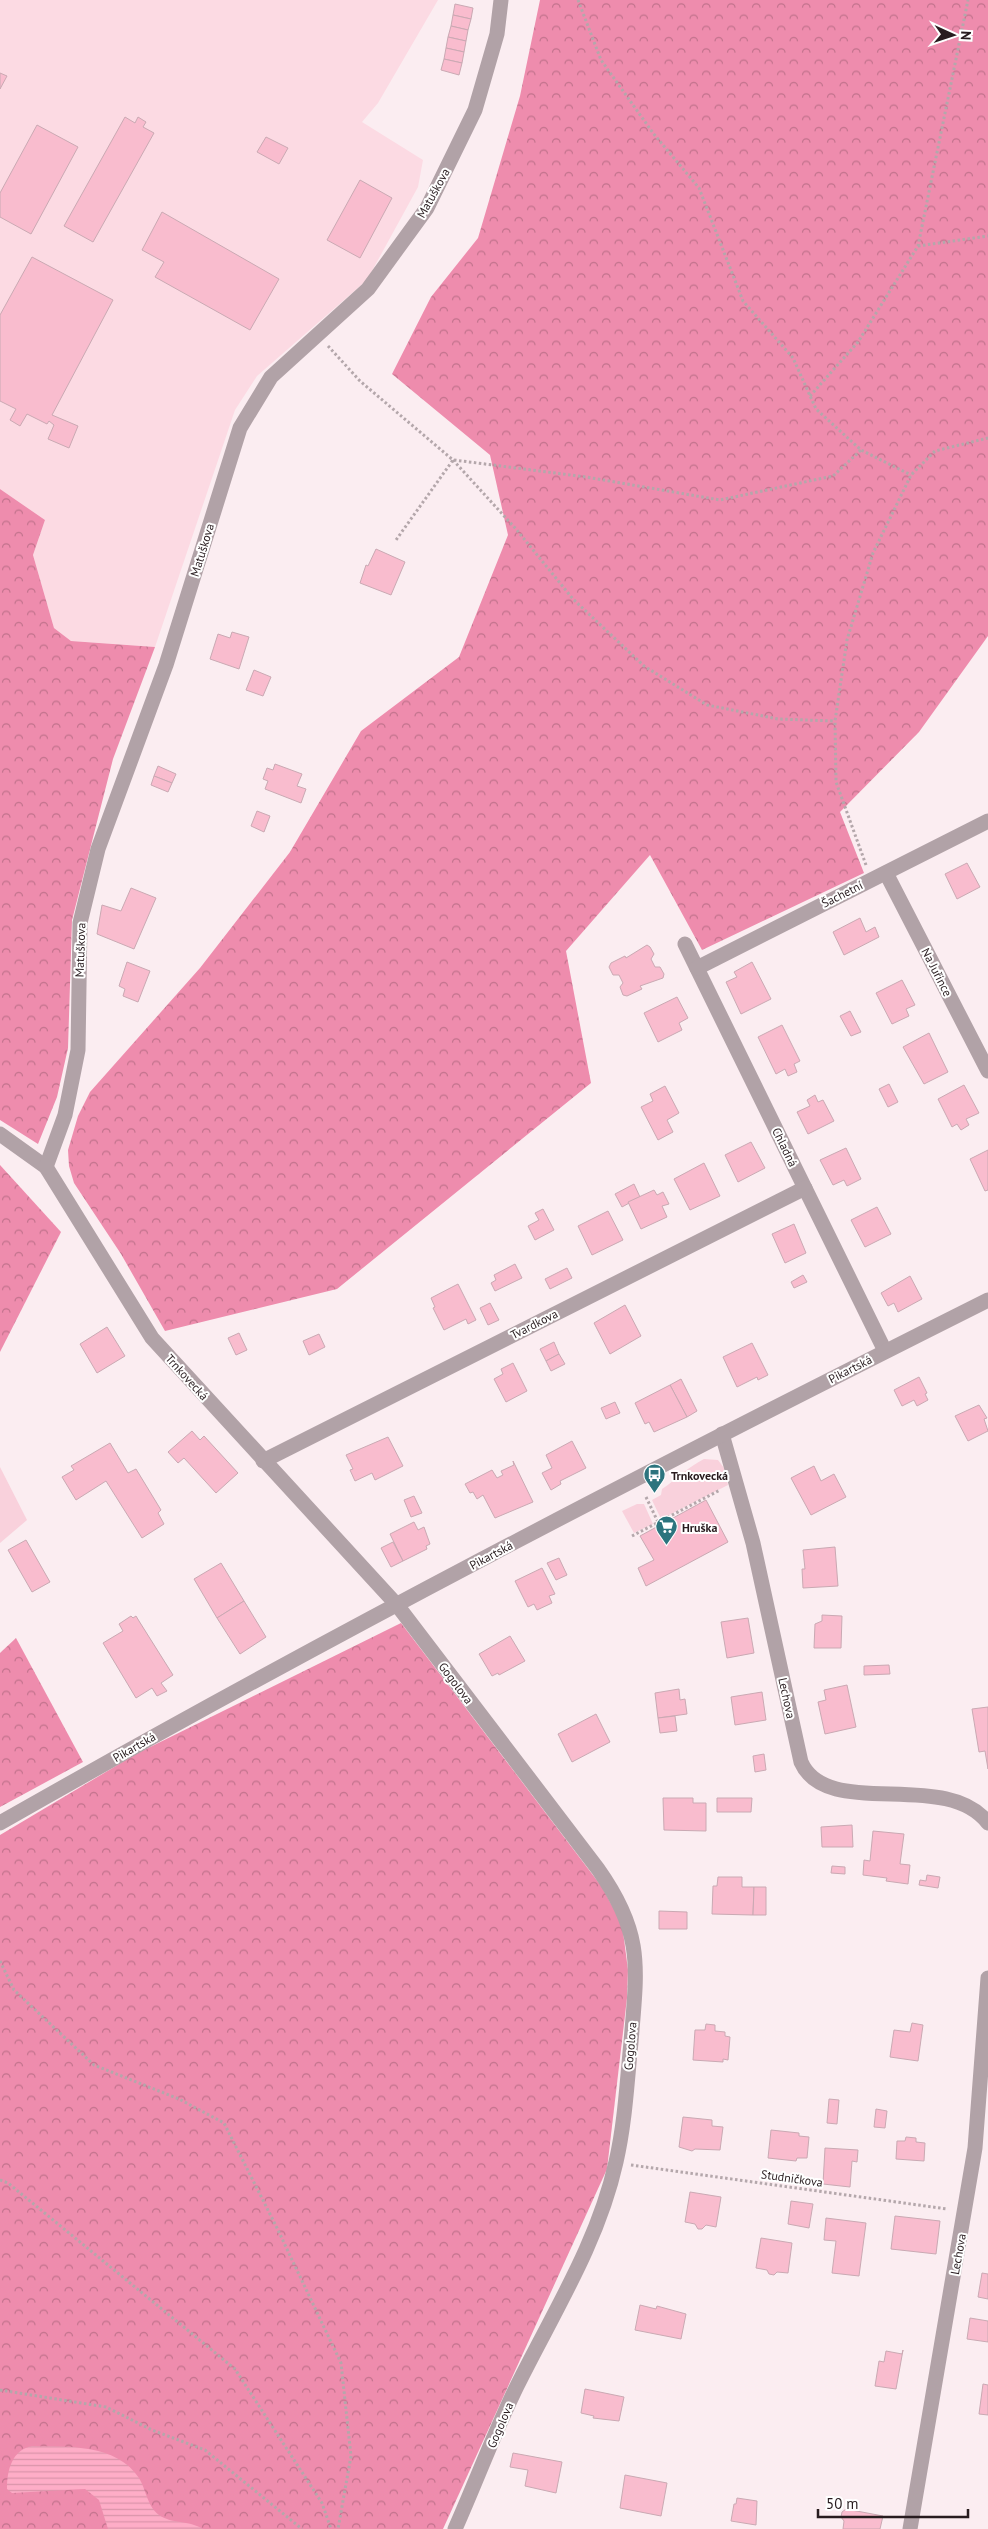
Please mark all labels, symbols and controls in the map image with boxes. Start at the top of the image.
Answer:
north arrow [928,10,978,60]
text: N [957,31,975,41]
street label: Matuškova [413,165,453,221]
street label: Matuškova [187,522,217,578]
street label: Šachetní [819,877,865,911]
street label: Matuškova [72,922,88,978]
street label: Na Juřince [918,945,956,999]
street label: Chladná [769,1125,801,1169]
street label: Tvardkova [508,1306,560,1342]
street label: Trnkovecká [162,1351,212,1403]
street label: Pikartská [826,1352,874,1386]
bus stop icon: Trnkovecká [643,1463,667,1494]
place label: Trnkovecká [671,1468,728,1483]
supermarket icon: Hruška [654,1515,678,1546]
place label: Hruška [682,1520,717,1535]
street label: Pikartská [467,1537,515,1573]
street label: Gogolova [436,1659,477,1707]
street label: Lechova [775,1676,799,1720]
street label: Pikartská [110,1729,158,1765]
street label: Gogolova [620,2021,640,2071]
street label: Studničkova [760,2166,824,2190]
street label: Lechova [947,2232,969,2276]
street label: Gogolova [484,2400,516,2450]
scale bar [818,2486,968,2518]
text: 50 m [826,2494,859,2513]

